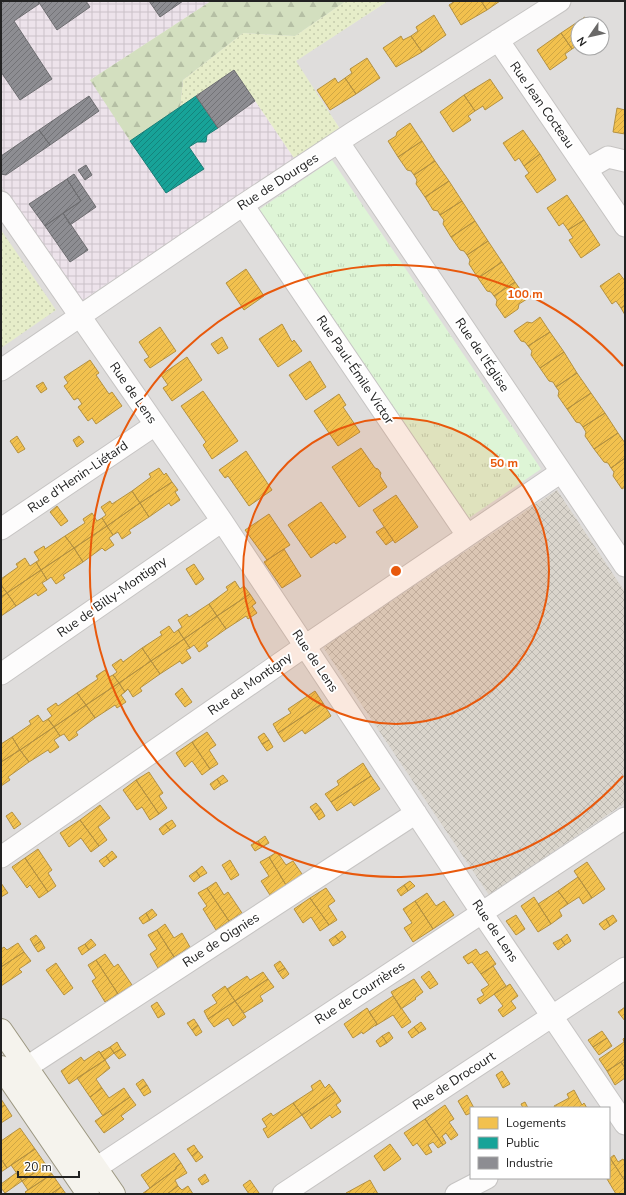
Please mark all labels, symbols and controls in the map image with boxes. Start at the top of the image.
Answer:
north arrow [570,16,610,56]
text: N [574,34,591,49]
street label: Rue Jean Cocteau [505,58,579,152]
street label: Rue de Dourges [234,149,322,215]
text: 100 m [507,286,543,302]
street label: Rue Paul-Émile Victor [312,311,399,428]
street label: Rue de l'Église [451,314,514,396]
street label: Rue de Lens [105,358,161,428]
street label: Rue d'Henin-Liétard [24,437,132,517]
text: 50 m [490,455,518,471]
street label: Rue de Billy-Montigny [53,552,171,642]
centre of rings [389,564,403,578]
street label: Rue de Lens [288,626,342,696]
street label: Rue de Montigny [204,648,296,720]
street label: Rue de Lens [468,896,522,966]
street label: Rue de Oignies [179,908,263,972]
street label: Rue de Courrières [312,957,408,1029]
street label: Rue de Drocourt [409,1047,499,1115]
legend [470,1107,610,1179]
text: Logements [506,1115,566,1131]
text: Public [506,1135,540,1151]
scale bar [18,1153,79,1179]
text: Industrie [506,1155,553,1171]
text: 20 m [24,1159,52,1175]

